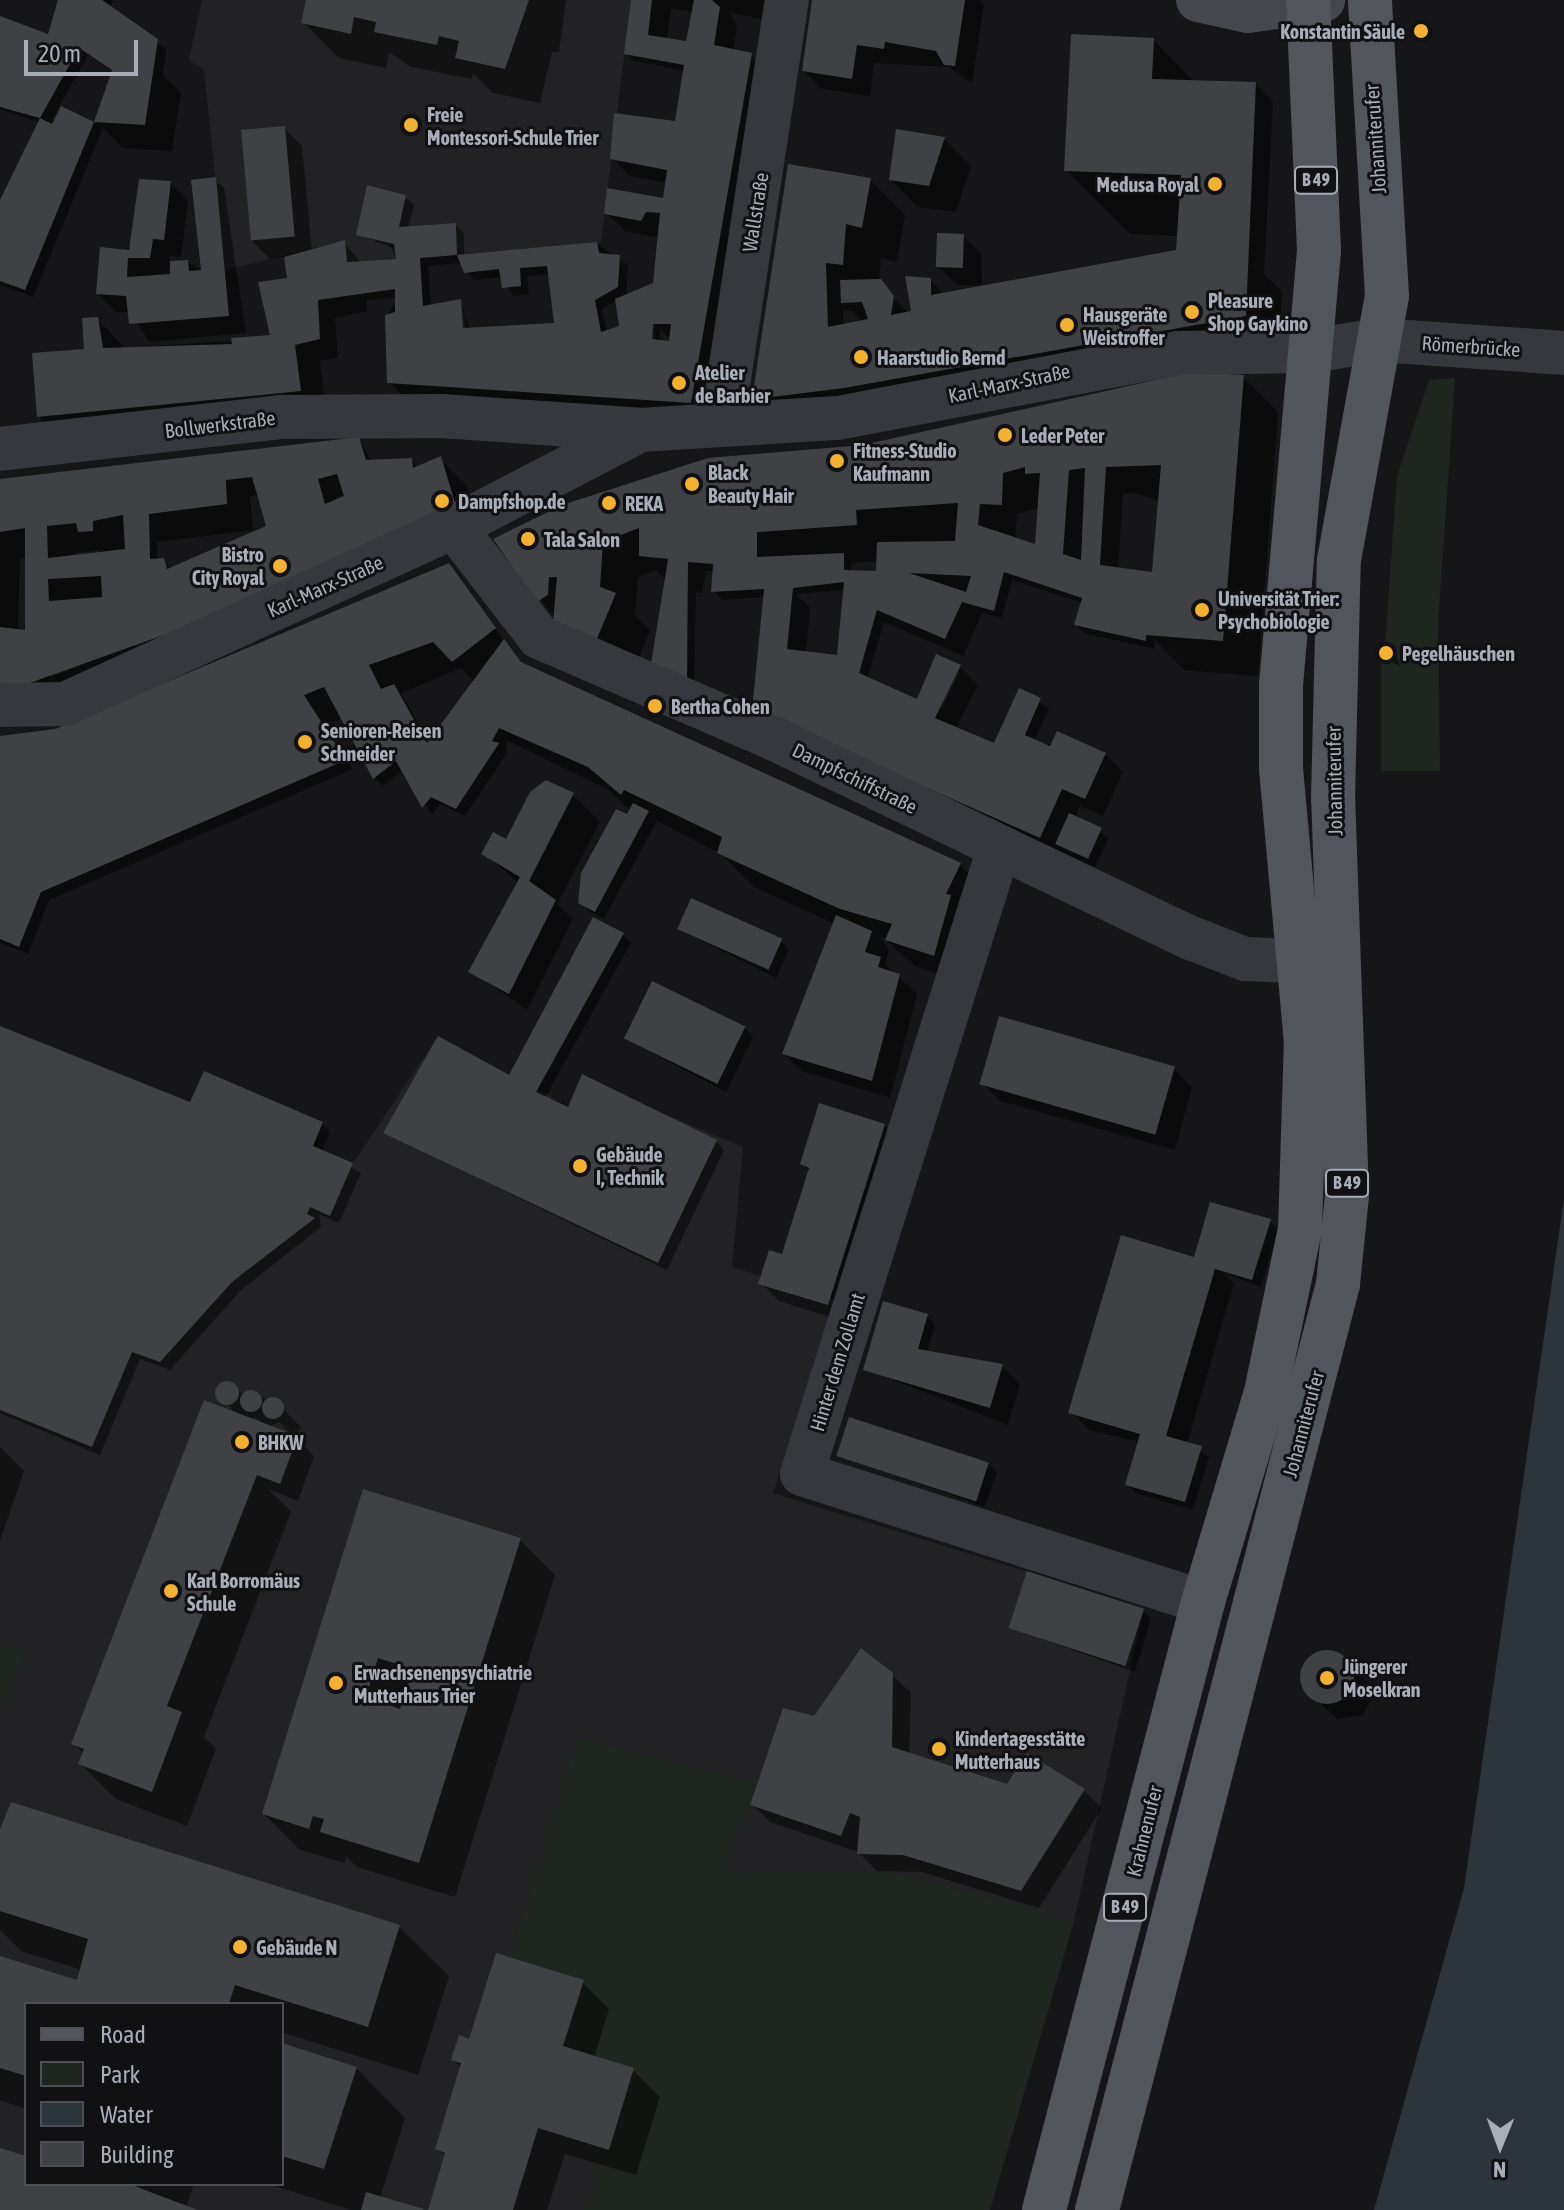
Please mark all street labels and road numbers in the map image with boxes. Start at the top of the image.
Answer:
street label: Johanniterufer [1359,84,1391,194]
road number: B 49 [1294,166,1338,194]
street label: Wallstraße [737,171,773,253]
street label: Römerbrücke [1421,331,1521,361]
street label: Karl-Marx-Straße [946,358,1072,408]
street label: Bollwerkstraße [164,405,276,443]
street label: Karl-Marx-Straße [263,550,387,622]
street label: Johanniterufer [1321,726,1347,836]
street label: Dampfschiffstraße [789,737,921,819]
road number: B 49 [1325,1169,1369,1197]
street label: Hinter dem Zollamt [805,1290,869,1434]
street label: Johanniterufer [1277,1368,1329,1480]
street label: Krahnenufer [1121,1783,1167,1879]
road number: B 49 [1103,1893,1147,1921]

